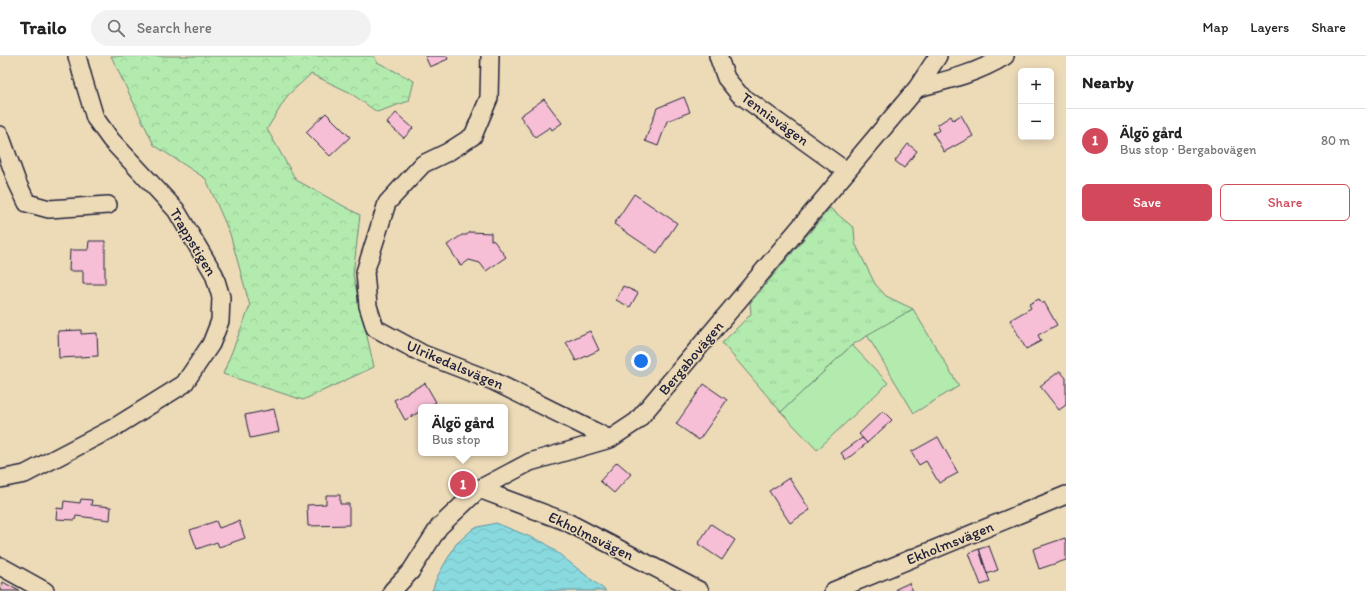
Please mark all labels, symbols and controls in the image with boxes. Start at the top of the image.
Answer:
search box [91,10,371,46]
text: Trailo [20,16,67,39]
icon: search [105,17,127,39]
text: Search here [137,19,212,37]
text: Map [1203,19,1228,36]
text: Layers [1250,19,1289,36]
text: Share [1311,19,1346,36]
map controls [1018,68,1054,140]
button: + [1018,68,1054,104]
text: Nearby [1082,72,1134,92]
street label: Tennisvägen [738,88,813,150]
button: − [1018,104,1054,140]
text: Älgö gård [1120,124,1182,142]
text: 1 [1092,133,1098,148]
text: 80 m [1321,133,1350,148]
text: Bus stop · Bergabovägen [1120,142,1257,157]
button: Save [1082,184,1212,221]
button: Share [1220,184,1350,221]
street label: Trappstigen [166,205,221,280]
street label: Bergabovägen [655,317,728,399]
street label: Ulrikedalsvägen [404,336,507,394]
your location [631,351,651,371]
popup [418,404,508,456]
text: Älgö gård [432,414,494,432]
text: Bus stop [432,432,480,447]
pin: 1 [450,469,476,499]
street label: Ekholmsvägen [545,508,637,564]
street label: Ekholmsvägen [904,517,996,569]

